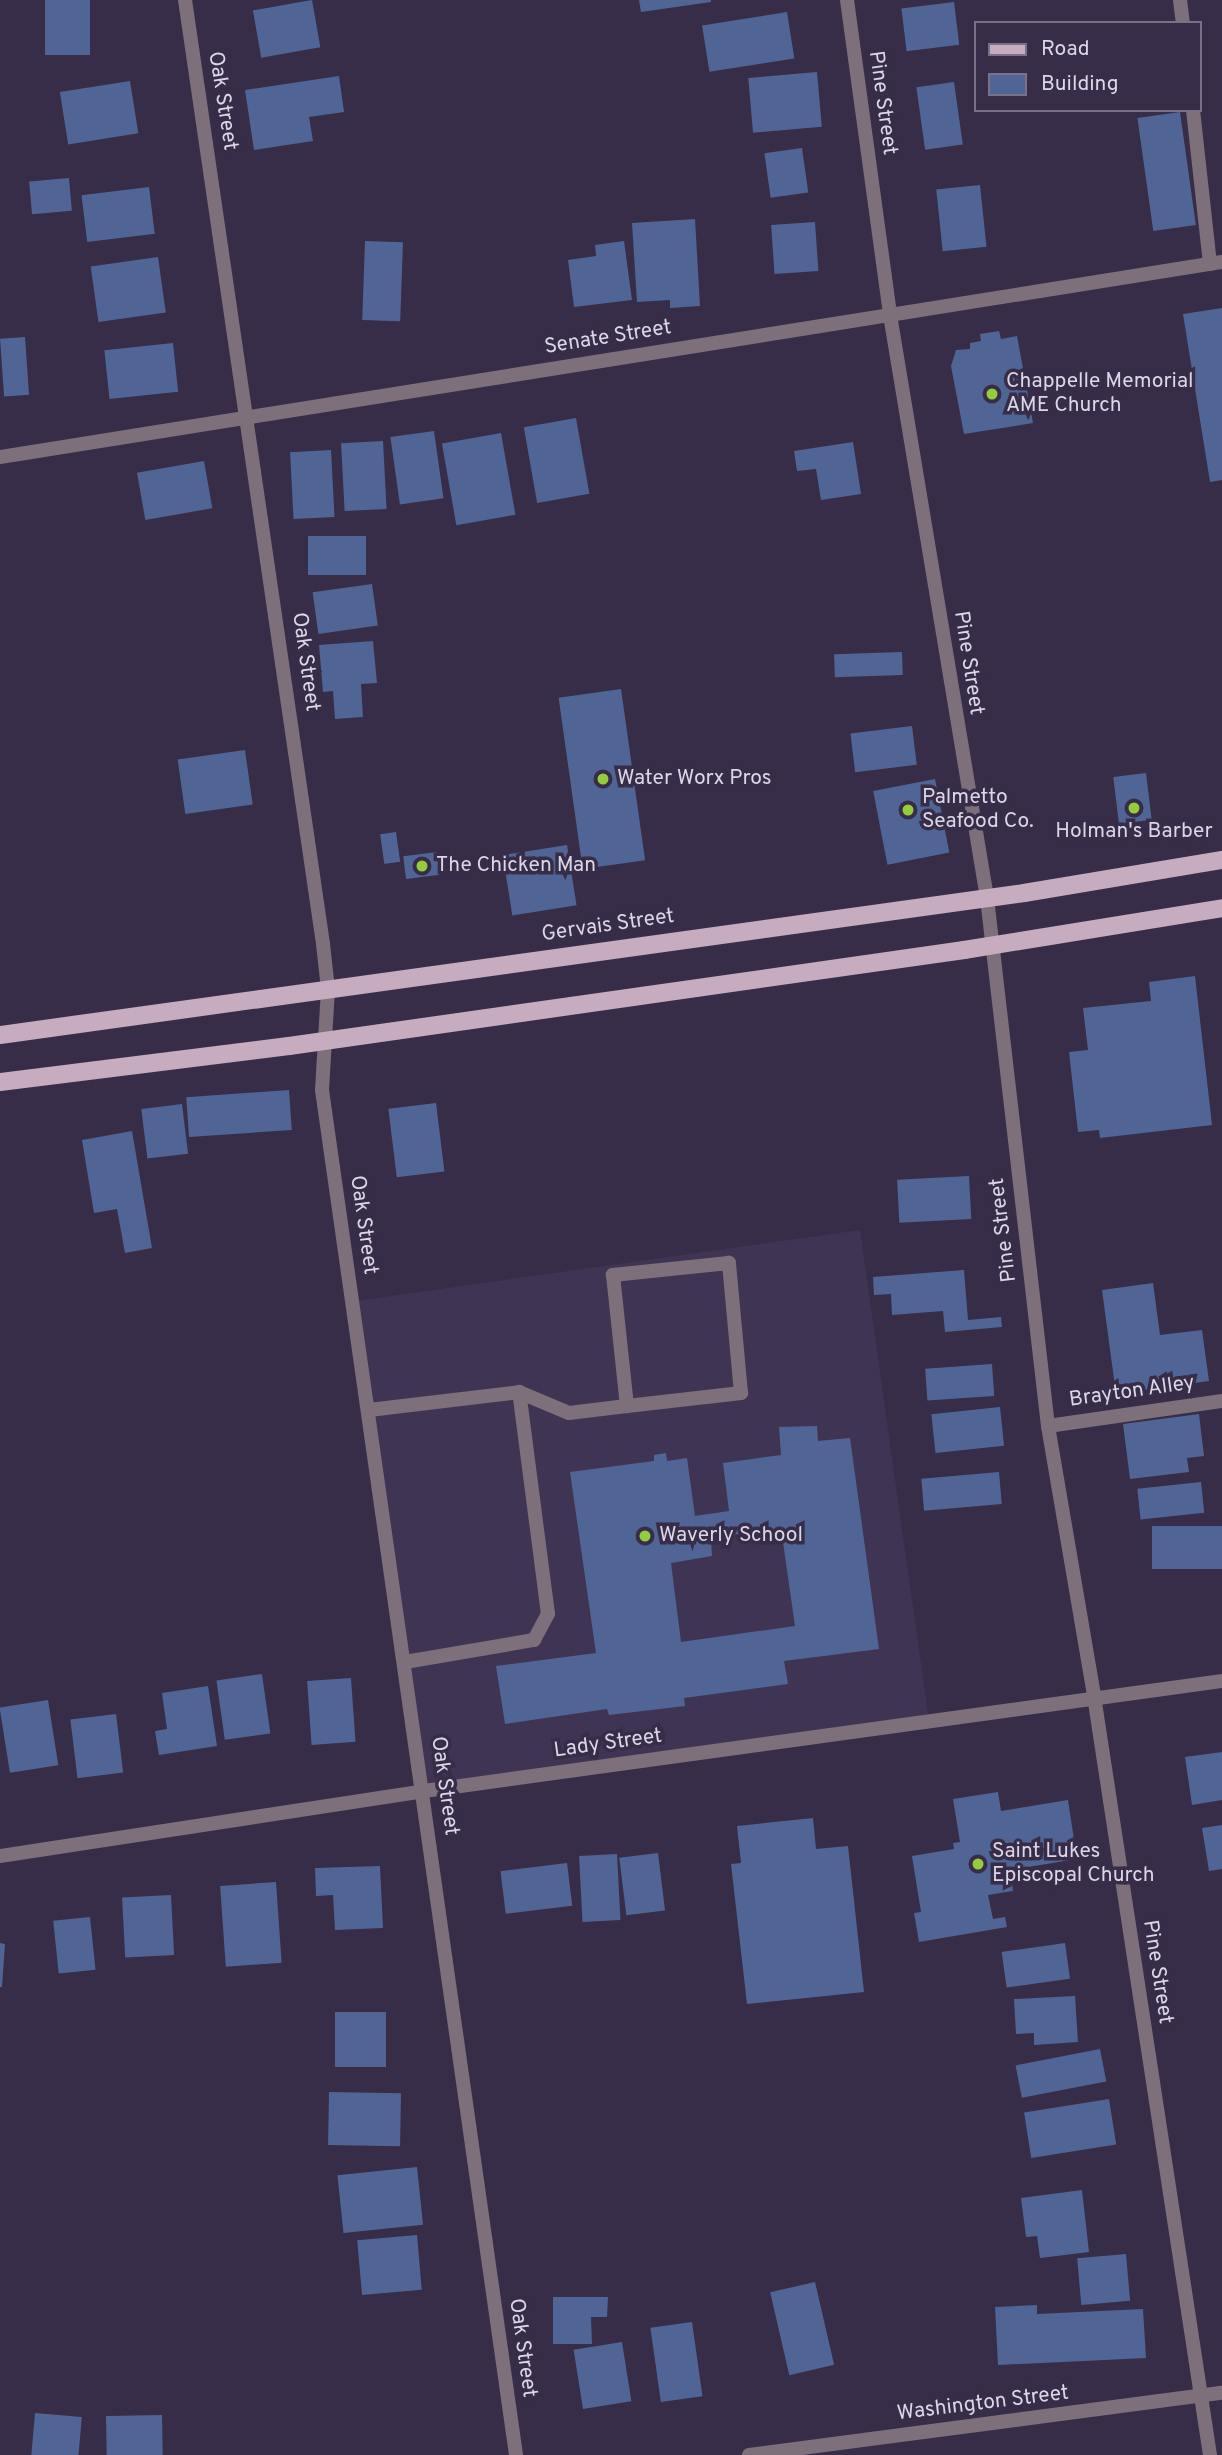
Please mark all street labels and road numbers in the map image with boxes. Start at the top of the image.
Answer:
street label: Pine Street [862,49,902,157]
street label: Oak Street [202,50,242,152]
street label: Senate Street [543,316,673,360]
street label: Pine Street [947,609,989,717]
street label: Oak Street [286,611,324,713]
street label: Gervais Street [540,904,676,948]
street label: Oak Street [344,1174,382,1276]
street label: Pine Street [985,1176,1023,1284]
street label: Brayton Alley [1067,1371,1197,1413]
street label: Lady Street [552,1724,664,1764]
street label: Oak Street [425,1735,463,1837]
street label: Pine Street [1136,1918,1178,2026]
street label: Oak Street [503,2297,541,2399]
street label: Washington Street [896,2381,1070,2427]

